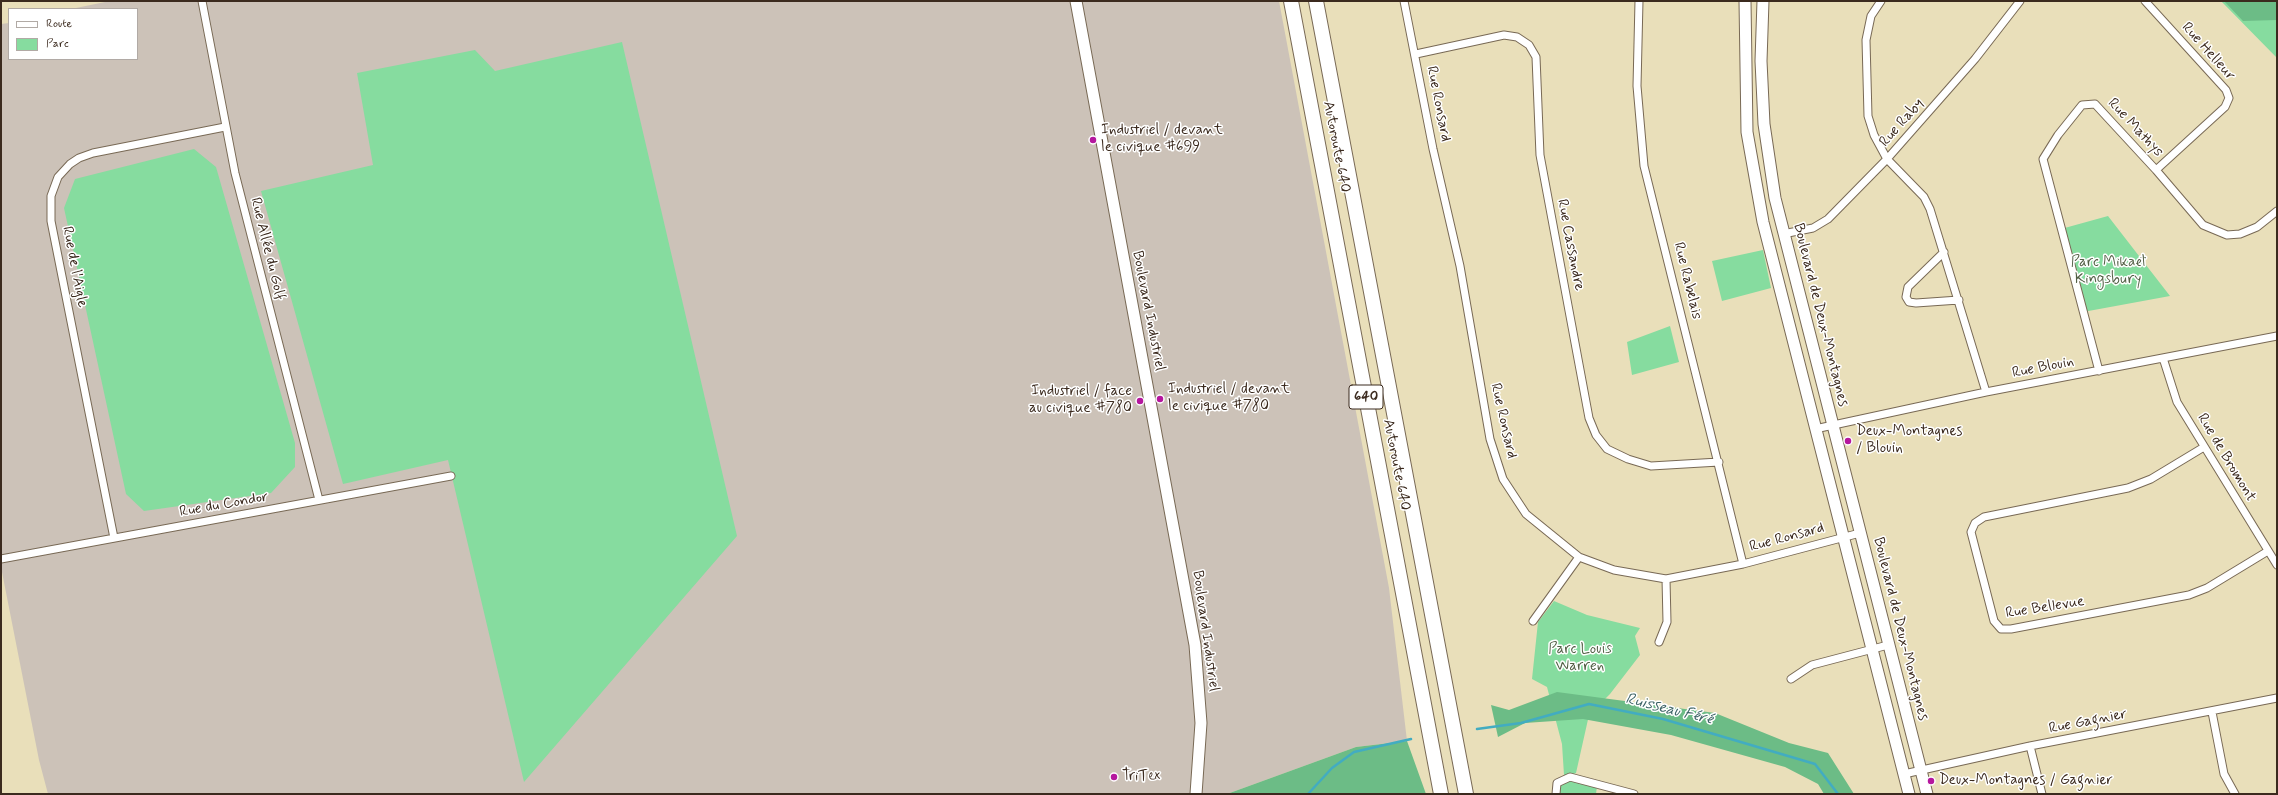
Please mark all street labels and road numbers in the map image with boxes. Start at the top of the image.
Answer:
street label: Rue Helleur [2177,19,2239,85]
street label: Rue Ronsard [1422,65,1454,143]
street label: Rue Raby [1876,95,1928,151]
street label: Rue Mathys [2103,95,2167,161]
street label: Autoroute 640 [1318,100,1354,194]
street label: Rue Allée du Golf [246,196,288,302]
street label: Rue Cassandre [1552,198,1588,292]
street label: Boulevard de Deux-Montagnes [1788,221,1852,409]
street label: Rue de l'Aigle [57,225,91,309]
street label: Rue Rabelais [1669,241,1705,321]
street label: Boulevard Industriel [1128,249,1168,373]
street label: Rue Blouin [2011,353,2075,383]
street label: Rue Ronsard [1486,382,1520,460]
road number: 640 [1349,385,1383,409]
street label: Rue de Bromont [2193,411,2259,505]
street label: Autoroute 640 [1378,418,1414,512]
street label: Rue du Condor [178,488,270,522]
street label: Rue Ronsard [1748,519,1826,557]
street label: Boulevard de Deux-Montagnes [1868,535,1932,723]
street label: Boulevard Industriel [1188,569,1222,693]
street label: Rue Bellevue [2004,593,2086,623]
street label: Rue Gagnier [2048,706,2128,738]

